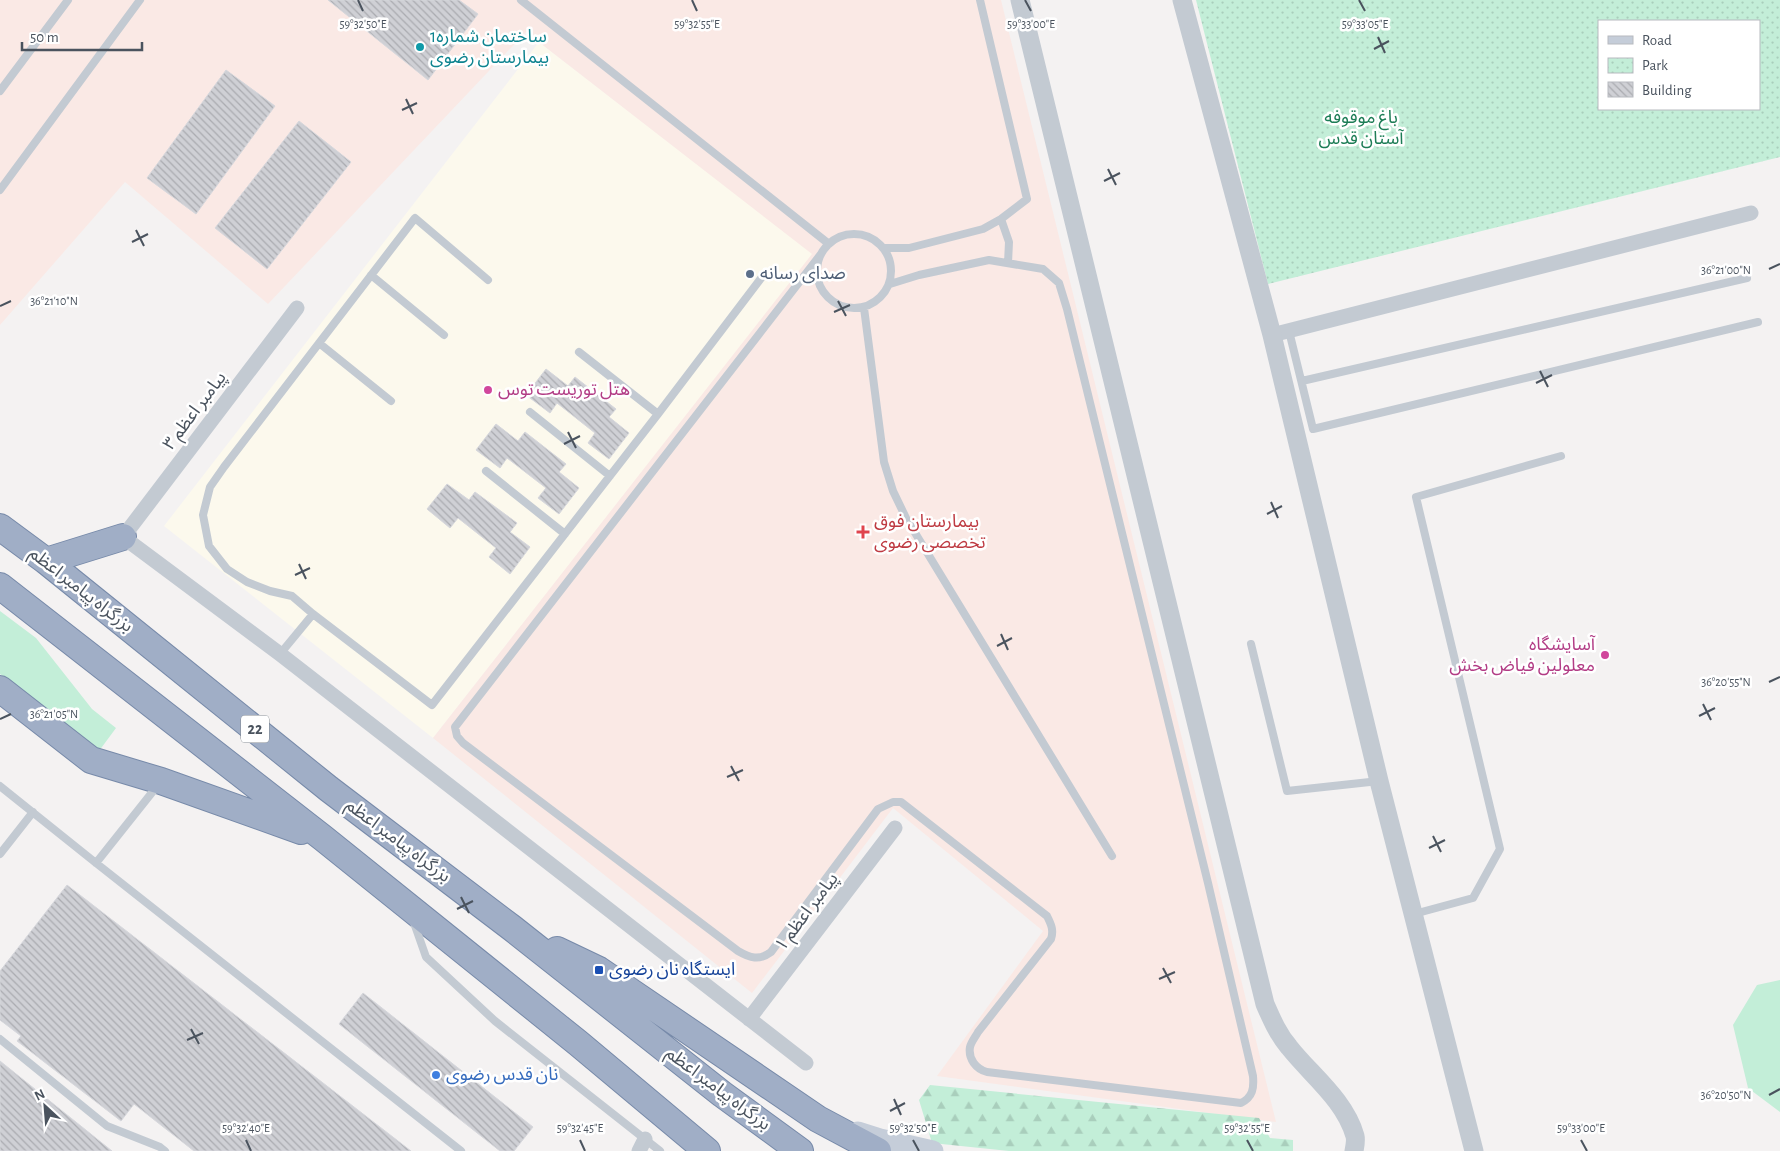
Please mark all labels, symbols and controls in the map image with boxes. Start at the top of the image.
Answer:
text: 59°32'50"E [339,18,387,30]
text: 59°32'55"E [674,18,720,30]
text: 59°33'00"E [1007,18,1055,30]
text: 59°33'05"E [1342,18,1388,30]
scale bar [22,20,142,52]
legend [1598,20,1760,110]
place label: ساختمان شماره1 بیمارستان رضوی [430,28,549,68]
text: 50 m [30,30,59,45]
text: Road [1642,33,1672,48]
marker: ساختمان شماره1 بیمارستان رضوی [414,41,426,53]
text: Park [1642,58,1668,73]
text: Building [1642,83,1692,98]
park label: باغ موقوفه آستان قدس [1319,109,1404,149]
text: 36°21'00"N [1701,264,1751,276]
place label: صدای رسانه [760,265,846,284]
marker: صدای رسانه [744,268,756,280]
text: 36°21'10"N [30,295,78,307]
street label: پیامبر اعظم ۳ [160,369,232,455]
place label: هتل توریست توس [498,381,630,400]
marker: هتل توریست توس [482,384,494,396]
place label: بیمارستان فوق تخصصی رضوی [874,513,986,553]
marker: بیمارستان فوق تخصصی رضوی [856,525,870,539]
street label: بزرگراه پیامبر اعظم [24,543,137,638]
place label: آسایشگاه معلولین فیاض بخش [1449,635,1596,676]
marker: آسایشگاه معلولین فیاض بخش [1599,649,1611,661]
text: 36°20'55"N [1701,676,1751,688]
text: 36°21'05"N [30,708,78,720]
road number: 22 [241,716,269,742]
street label: بزرگراه پیامبر اعظم [341,795,454,888]
street label: پیامبر اعظم ۱ [772,870,844,956]
place label: ایستگاه نان رضوی [609,960,735,980]
marker: ایستگاه نان رضوی [593,964,605,976]
street label: بزرگراه پیامبر اعظم [661,1043,774,1136]
place label: نان قدس رضوی [446,1066,558,1085]
marker: نان قدس رضوی [430,1069,442,1081]
north arrow [20,1081,70,1131]
text: N [32,1087,47,1104]
text: 36°20'50"N [1701,1089,1751,1101]
text: 59°32'40"E [222,1122,270,1134]
text: 59°32'45"E [557,1122,603,1134]
text: 59°32'50"E [889,1122,937,1134]
text: 59°32'55"E [1224,1122,1270,1134]
text: 59°33'00"E [1557,1122,1605,1134]

